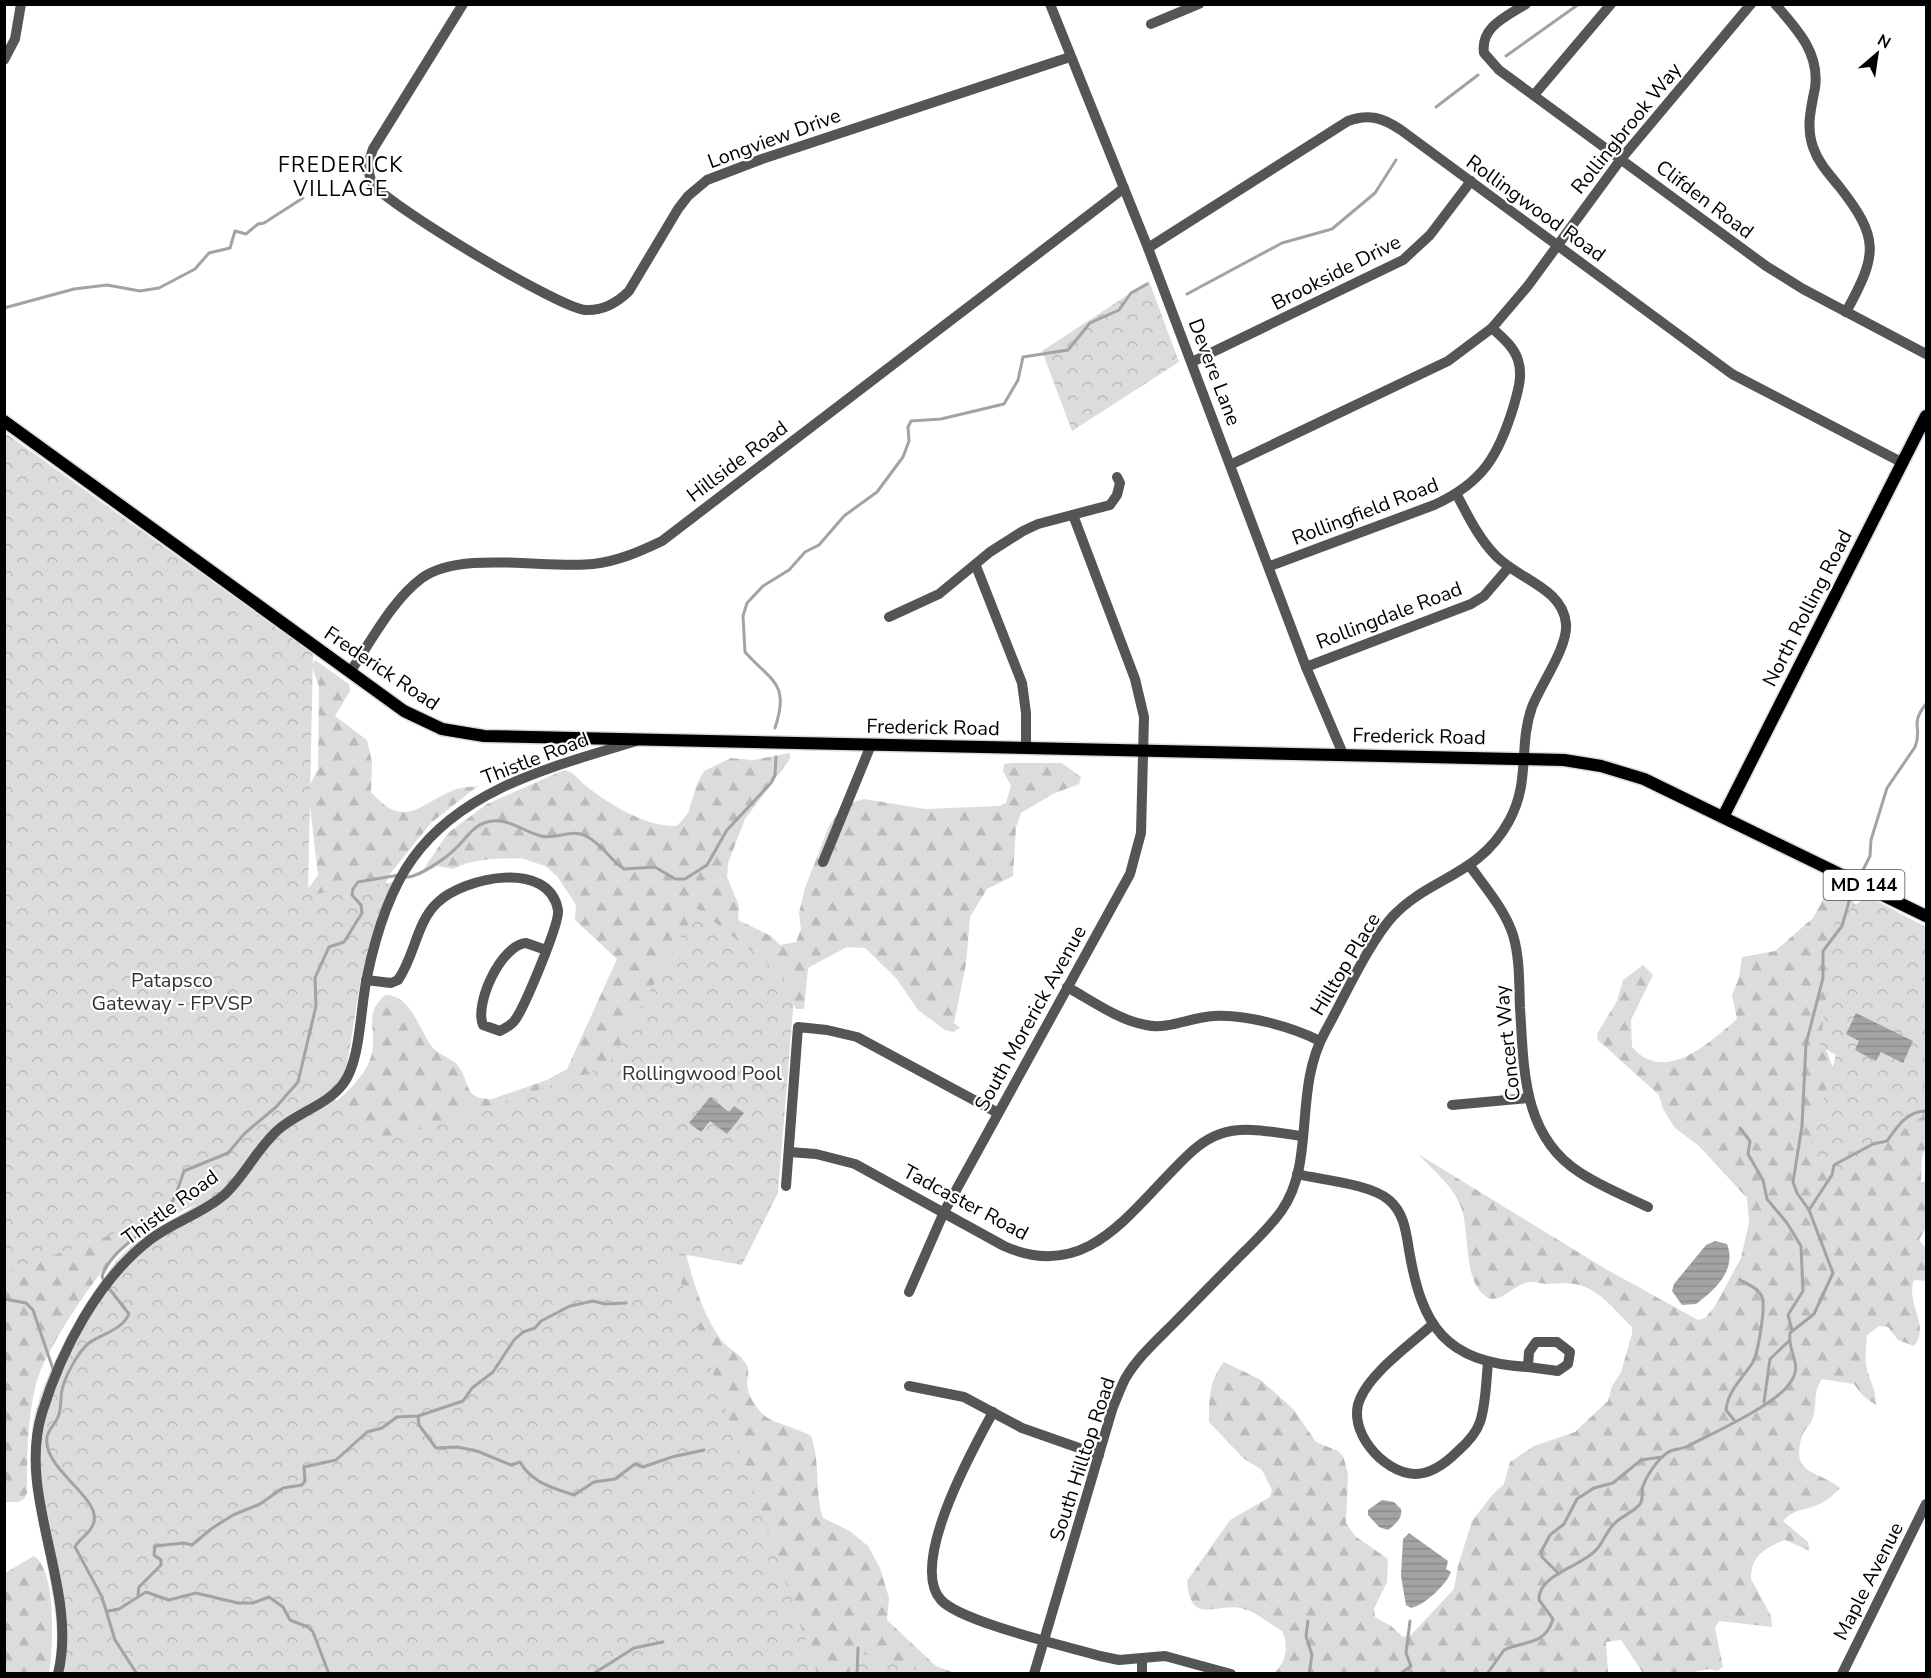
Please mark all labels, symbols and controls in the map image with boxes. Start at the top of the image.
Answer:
north arrow [1847,24,1907,84]
text: N [1873,29,1894,54]
street label: Rollingbrook Way [1565,56,1688,200]
street label: Longview Drive [704,102,844,175]
street label: Rollingwood Road [1461,149,1611,268]
district label: FREDERICK VILLAGE [278,151,404,203]
street label: Clifden Road [1650,154,1759,245]
street label: Brookside Drive [1267,228,1406,317]
street label: Devere Lane [1182,315,1247,429]
street label: Hillside Road [681,415,793,508]
street label: Rollingfield Road [1288,471,1442,552]
street label: North Rolling Road [1756,525,1859,691]
street label: Rollingdale Road [1312,575,1466,656]
street label: Frederick Road [319,620,445,717]
street label: Frederick Road [866,713,1000,742]
street label: Frederick Road [1352,722,1486,751]
street label: Thistle Road [478,726,593,791]
road number: MD 144 [1824,870,1904,900]
street label: Hilltop Place [1304,908,1387,1021]
street label: South Morerick Avenue [968,921,1093,1116]
park label: Patapsco Gateway - FPVSP [92,967,253,1017]
street label: Concert Way [1488,983,1527,1102]
park label: Rollingwood Pool [622,1060,782,1087]
street label: Tadcaster Road [898,1158,1033,1247]
street label: Thistle Road [117,1163,224,1251]
street label: South Hilltop Road [1043,1374,1122,1545]
street label: Maple Avenue [1827,1518,1910,1645]

